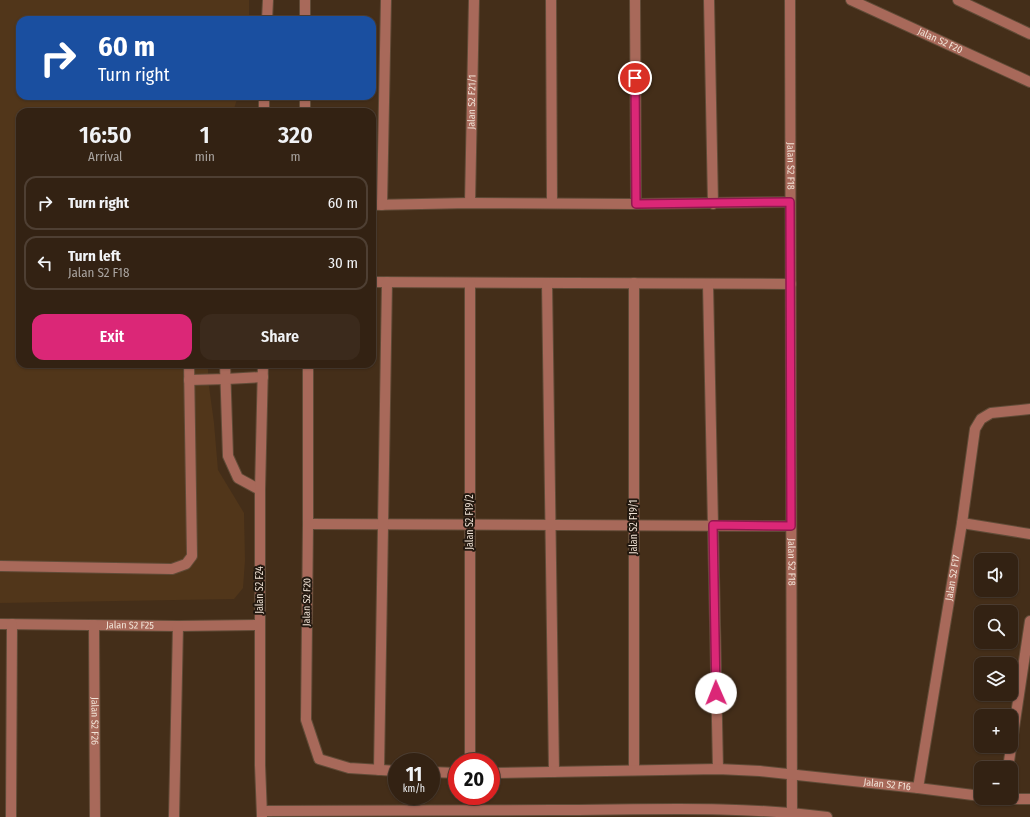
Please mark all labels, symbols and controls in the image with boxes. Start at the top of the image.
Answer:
street label: Jalan S2 F20 [916,25,965,56]
text: 60 m [98,30,155,63]
icon: right [32,32,84,84]
pin [618,61,652,95]
text: Turn right [98,64,170,86]
icon: arrive [624,67,646,89]
street label: Jalan S2 F21/1 [465,75,479,130]
text: 16:50 [79,121,132,149]
text: 1 [200,121,210,149]
text: 320 [278,121,313,149]
street label: Jalan S2 F18 [784,142,796,190]
text: Arrival [88,149,123,164]
text: min [195,149,215,164]
text: m [290,149,300,164]
icon: right [34,192,56,214]
text: Turn right [68,194,129,212]
text: 60 m [328,194,358,212]
text: Turn left [68,247,121,265]
icon: left [34,252,56,274]
text: 30 m [328,254,358,272]
text: Jalan S2 F18 [68,265,129,280]
button: Exit [32,314,192,360]
button: Share [200,314,360,360]
street label: Jalan S2 F19/2 [464,494,476,550]
street label: Jalan S2 F19/1 [628,500,640,554]
street label: Jalan S2 F18 [785,538,797,586]
map controls [974,553,1018,805]
button: sound [974,553,1018,597]
street label: Jalan S2 F17 [943,554,963,602]
street label: Jalan S2 F24 [254,566,266,614]
street label: Jalan S2 F20 [301,578,313,626]
button: search [974,605,1018,649]
street label: Jalan S2 F25 [106,619,154,632]
button: layers [974,657,1018,701]
position arrow [695,672,737,714]
street label: Jalan S2 F26 [88,697,101,745]
button: + [974,709,1018,753]
speed limit sign: 20 [448,753,500,805]
button: − [974,761,1018,805]
text: 11 [406,762,422,786]
street label: Jalan S2 F16 [863,776,911,793]
text: km/h [403,783,425,795]

